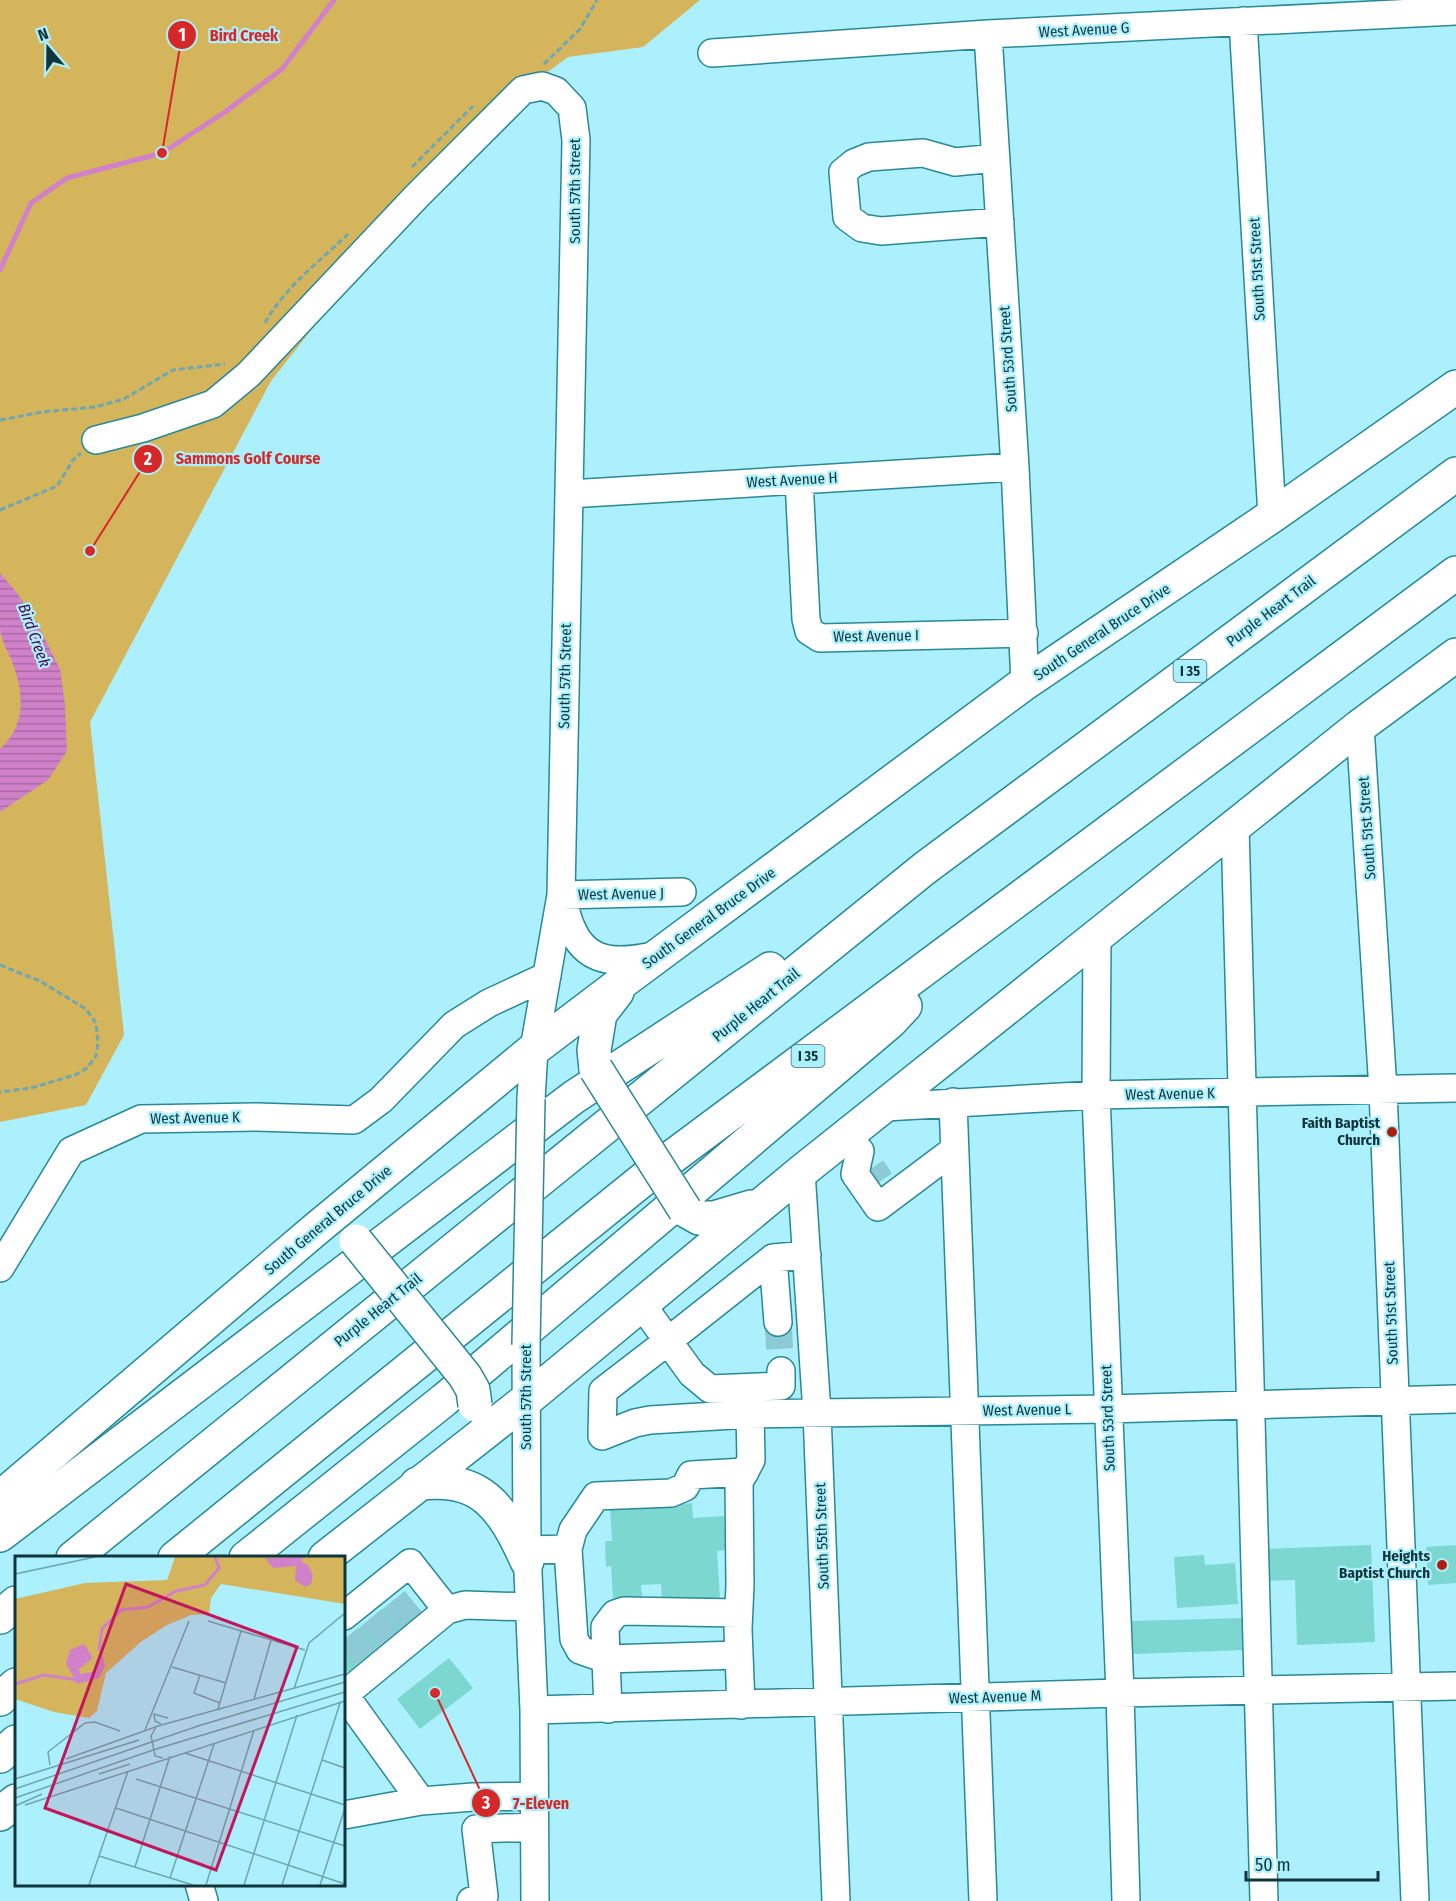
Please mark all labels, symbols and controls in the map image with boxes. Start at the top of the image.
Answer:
north arrow [18,18,78,78]
callout: Bird Creek [167,18,290,52]
street label: West Avenue G [1038,19,1130,41]
text: N [35,24,51,45]
text: 1 [178,24,186,46]
text: Bird Creek [210,26,279,45]
street label: South 57th Street [566,138,584,244]
street label: South 51st Street [1245,217,1269,321]
street label: South 53rd Street [995,305,1021,413]
callout: Sammons Golf Course [133,442,332,476]
text: 2 [143,448,152,470]
text: Sammons Golf Course [176,449,320,468]
street label: West Avenue H [746,469,838,491]
street label: Purple Heart Trail [1223,572,1319,650]
street label: South General Bruce Drive [1030,580,1174,684]
water label: Bird Creek [14,601,55,670]
street label: South 57th Street [555,623,575,729]
street label: West Avenue I [833,626,919,646]
road number: I 35 [1174,660,1206,682]
street label: South 51st Street [1354,776,1380,880]
street label: South General Bruce Drive [639,864,779,972]
street label: West Avenue J [578,884,664,904]
street label: Purple Heart Trail [709,964,803,1046]
road number: I 35 [792,1045,824,1067]
street label: West Avenue K [1125,1084,1215,1104]
street label: West Avenue K [150,1108,240,1128]
place label: Faith Baptist Church [1302,1114,1381,1149]
marker: Faith Baptist Church [1385,1125,1399,1139]
street label: South General Bruce Drive [261,1162,395,1278]
street label: South 51st Street [1380,1261,1402,1365]
street label: Purple Heart Trail [331,1269,425,1351]
street label: South 57th Street [517,1344,535,1450]
street label: South 53rd Street [1097,1364,1119,1471]
street label: West Avenue L [983,1400,1072,1420]
street label: South 55th Street [811,1482,833,1589]
place label: Heights Baptist Church [1339,1547,1430,1582]
inset map [15,1556,345,1886]
marker: Heights Baptist Church [1435,1558,1449,1572]
street label: West Avenue M [948,1686,1042,1708]
callout: 7-Eleven [471,1786,581,1820]
text: 3 [481,1792,491,1814]
text: 7-Eleven [513,1794,569,1813]
scale bar [1246,1844,1378,1882]
text: 50 m [1255,1854,1291,1876]

